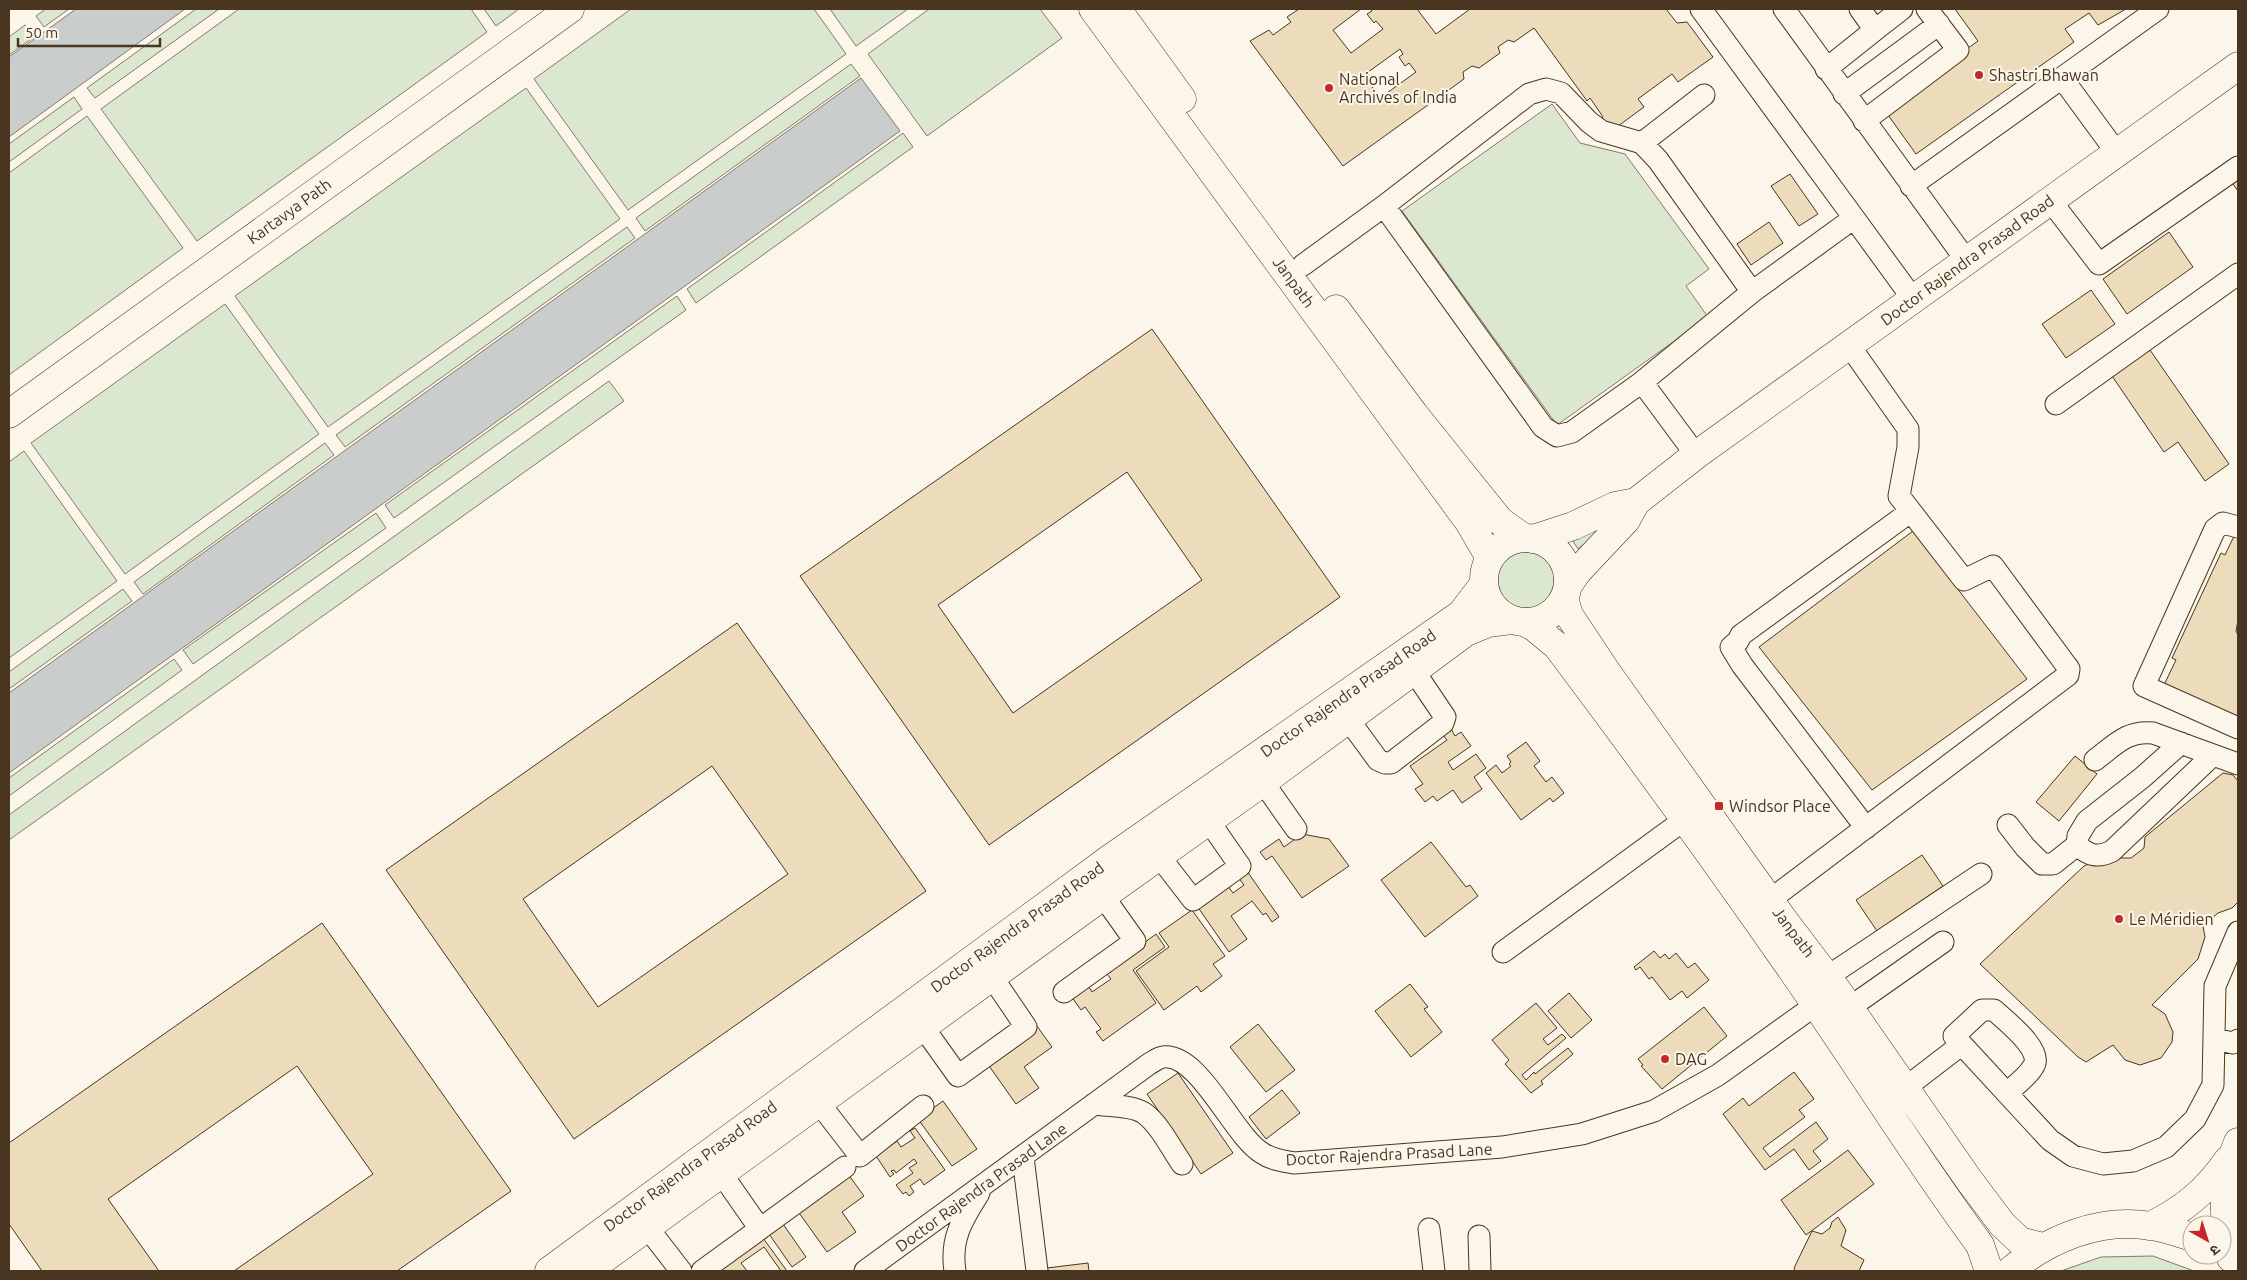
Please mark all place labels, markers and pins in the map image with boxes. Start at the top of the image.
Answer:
place label: Shastri Bhawan [1989,66,2099,84]
marker: Shastri Bhawan [1973,69,1985,81]
place label: National Archives of India [1339,70,1457,106]
marker: National Archives of India [1323,82,1335,94]
place label: Windsor Place [1729,797,1831,815]
marker: Windsor Place [1713,800,1725,812]
place label: Le Méridien [2129,910,2214,928]
marker: Le Méridien [2113,913,2125,925]
place label: DAG [1675,1050,1707,1068]
marker: DAG [1659,1053,1671,1065]

